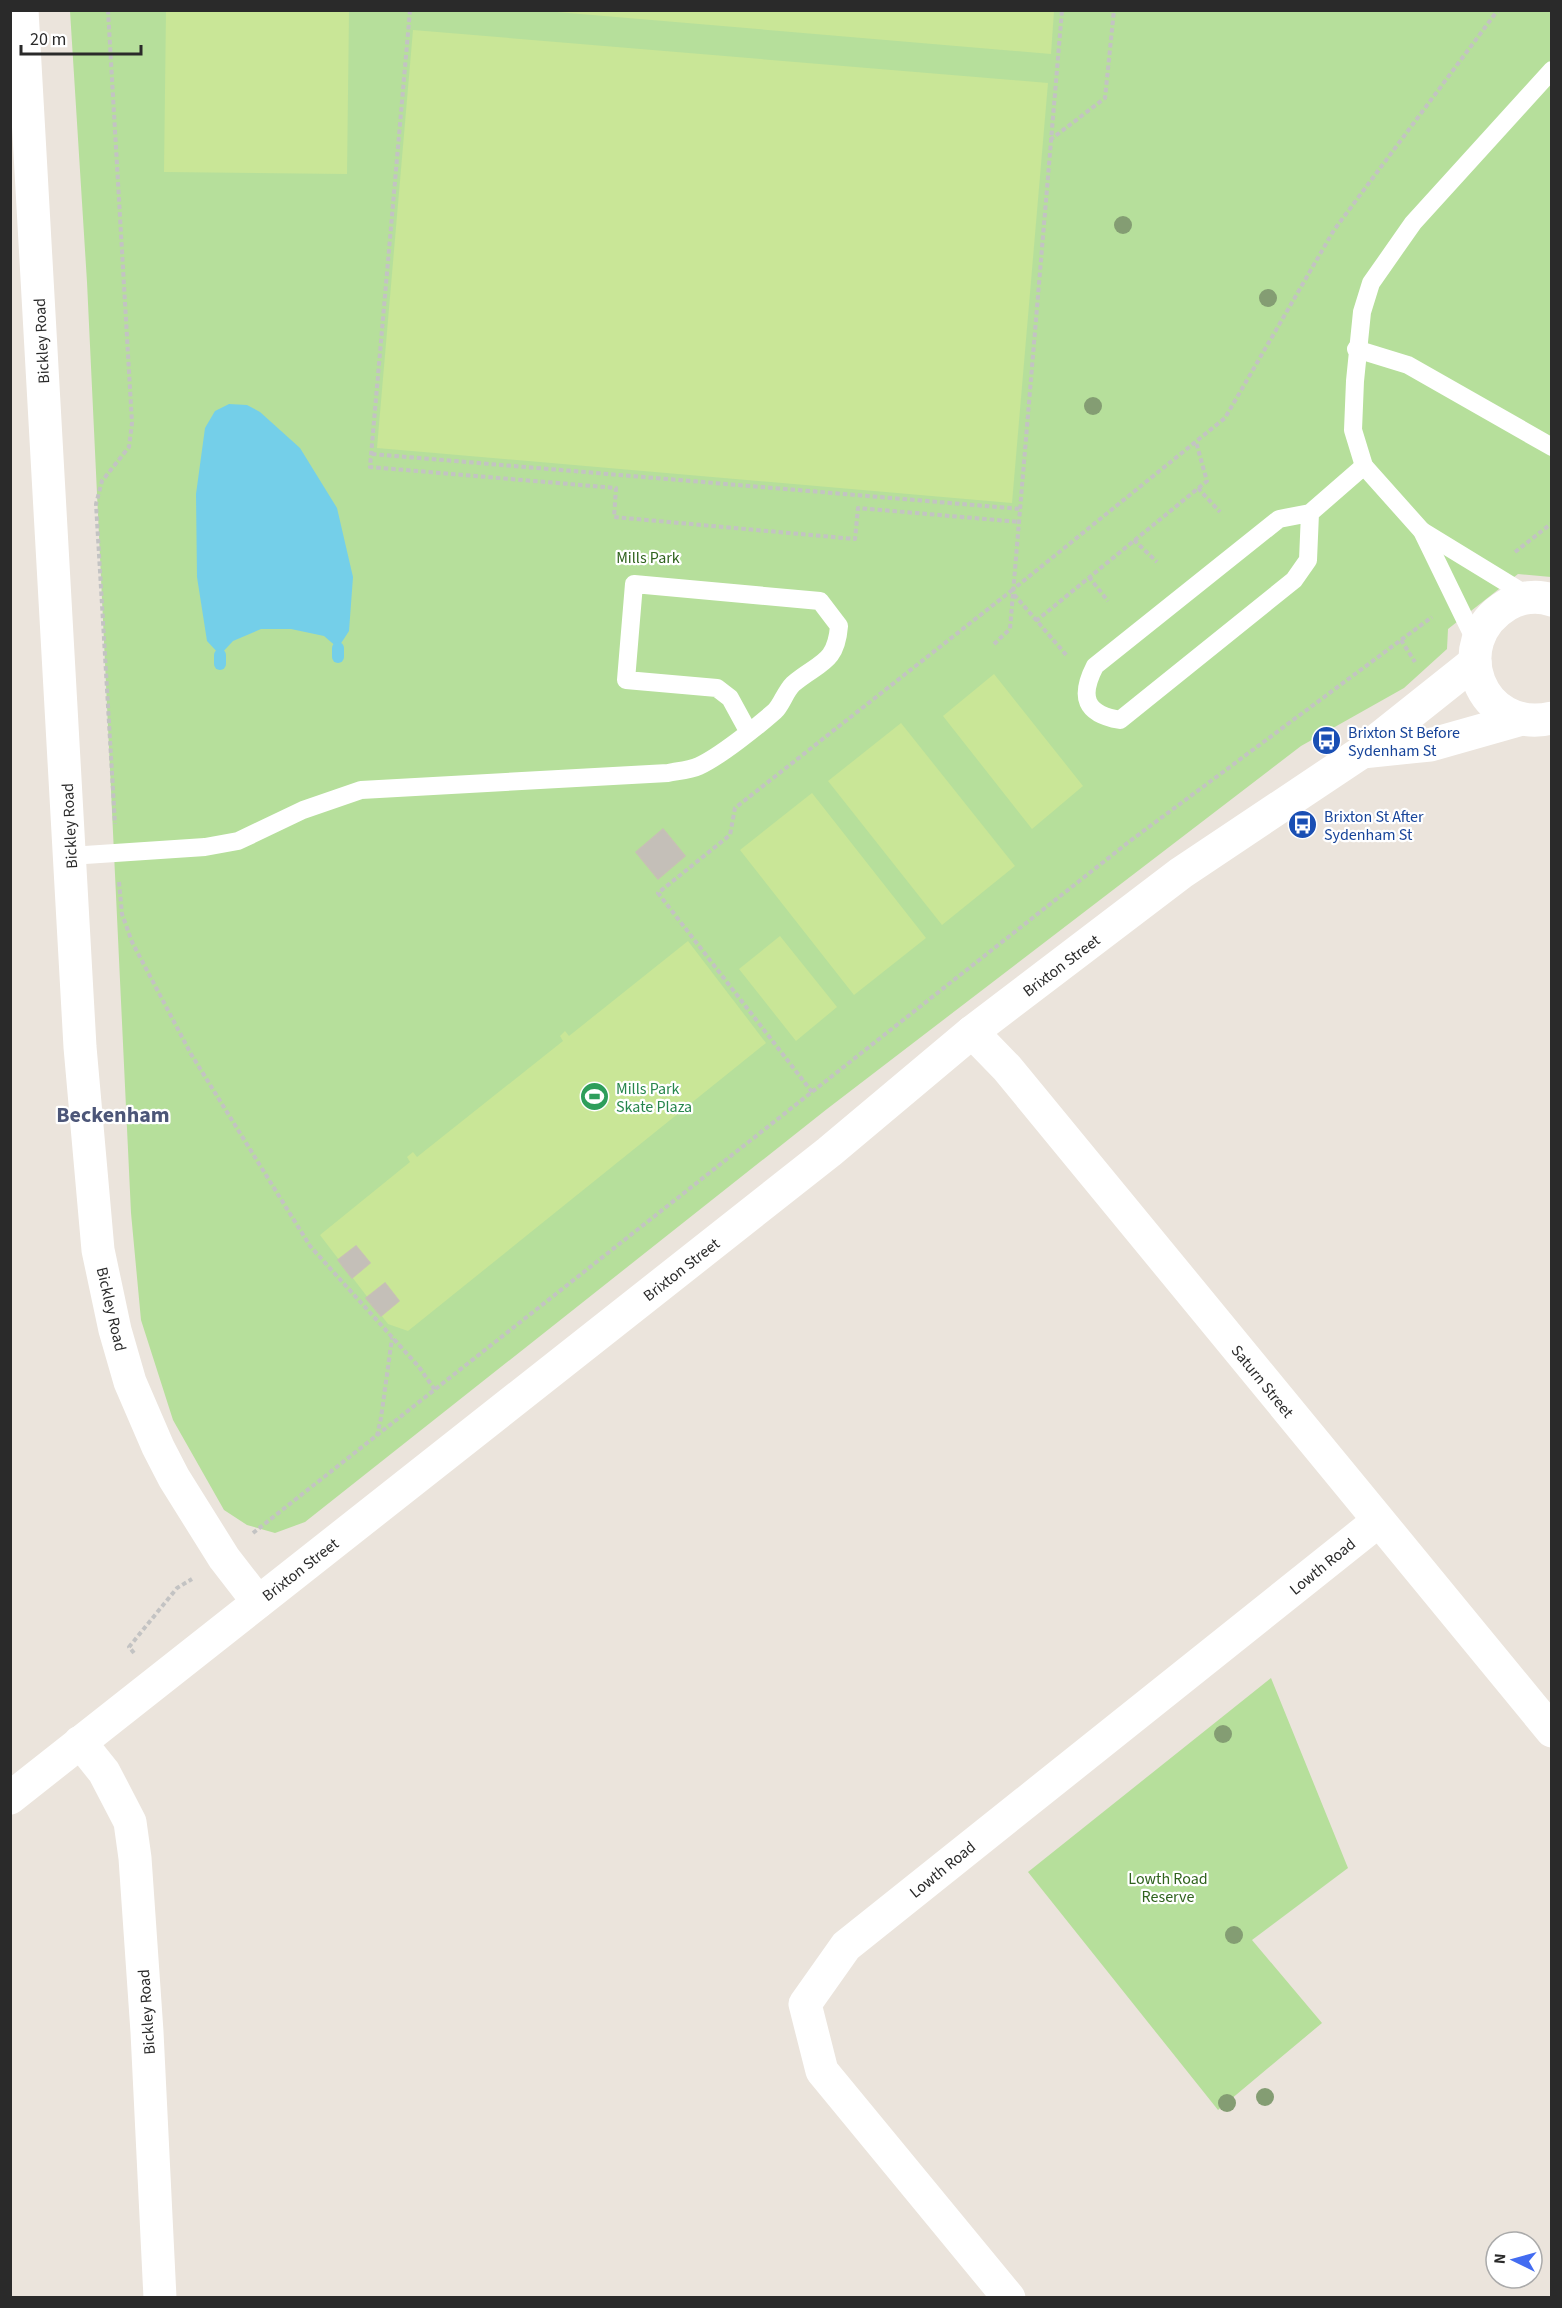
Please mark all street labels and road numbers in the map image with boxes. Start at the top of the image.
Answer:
street label: Bickley Road [29,298,55,384]
street label: Bickley Road [57,783,83,869]
street label: Brixton Street [1018,929,1105,1002]
street label: Brixton Street [639,1233,725,1307]
street label: Bickley Road [91,1265,131,1353]
street label: Saturn Street [1226,1340,1299,1423]
street label: Brixton Street [258,1533,344,1607]
street label: Lowth Road [1285,1533,1360,1600]
street label: Lowth Road [905,1836,980,1903]
street label: Bickley Road [133,1968,161,2055]

